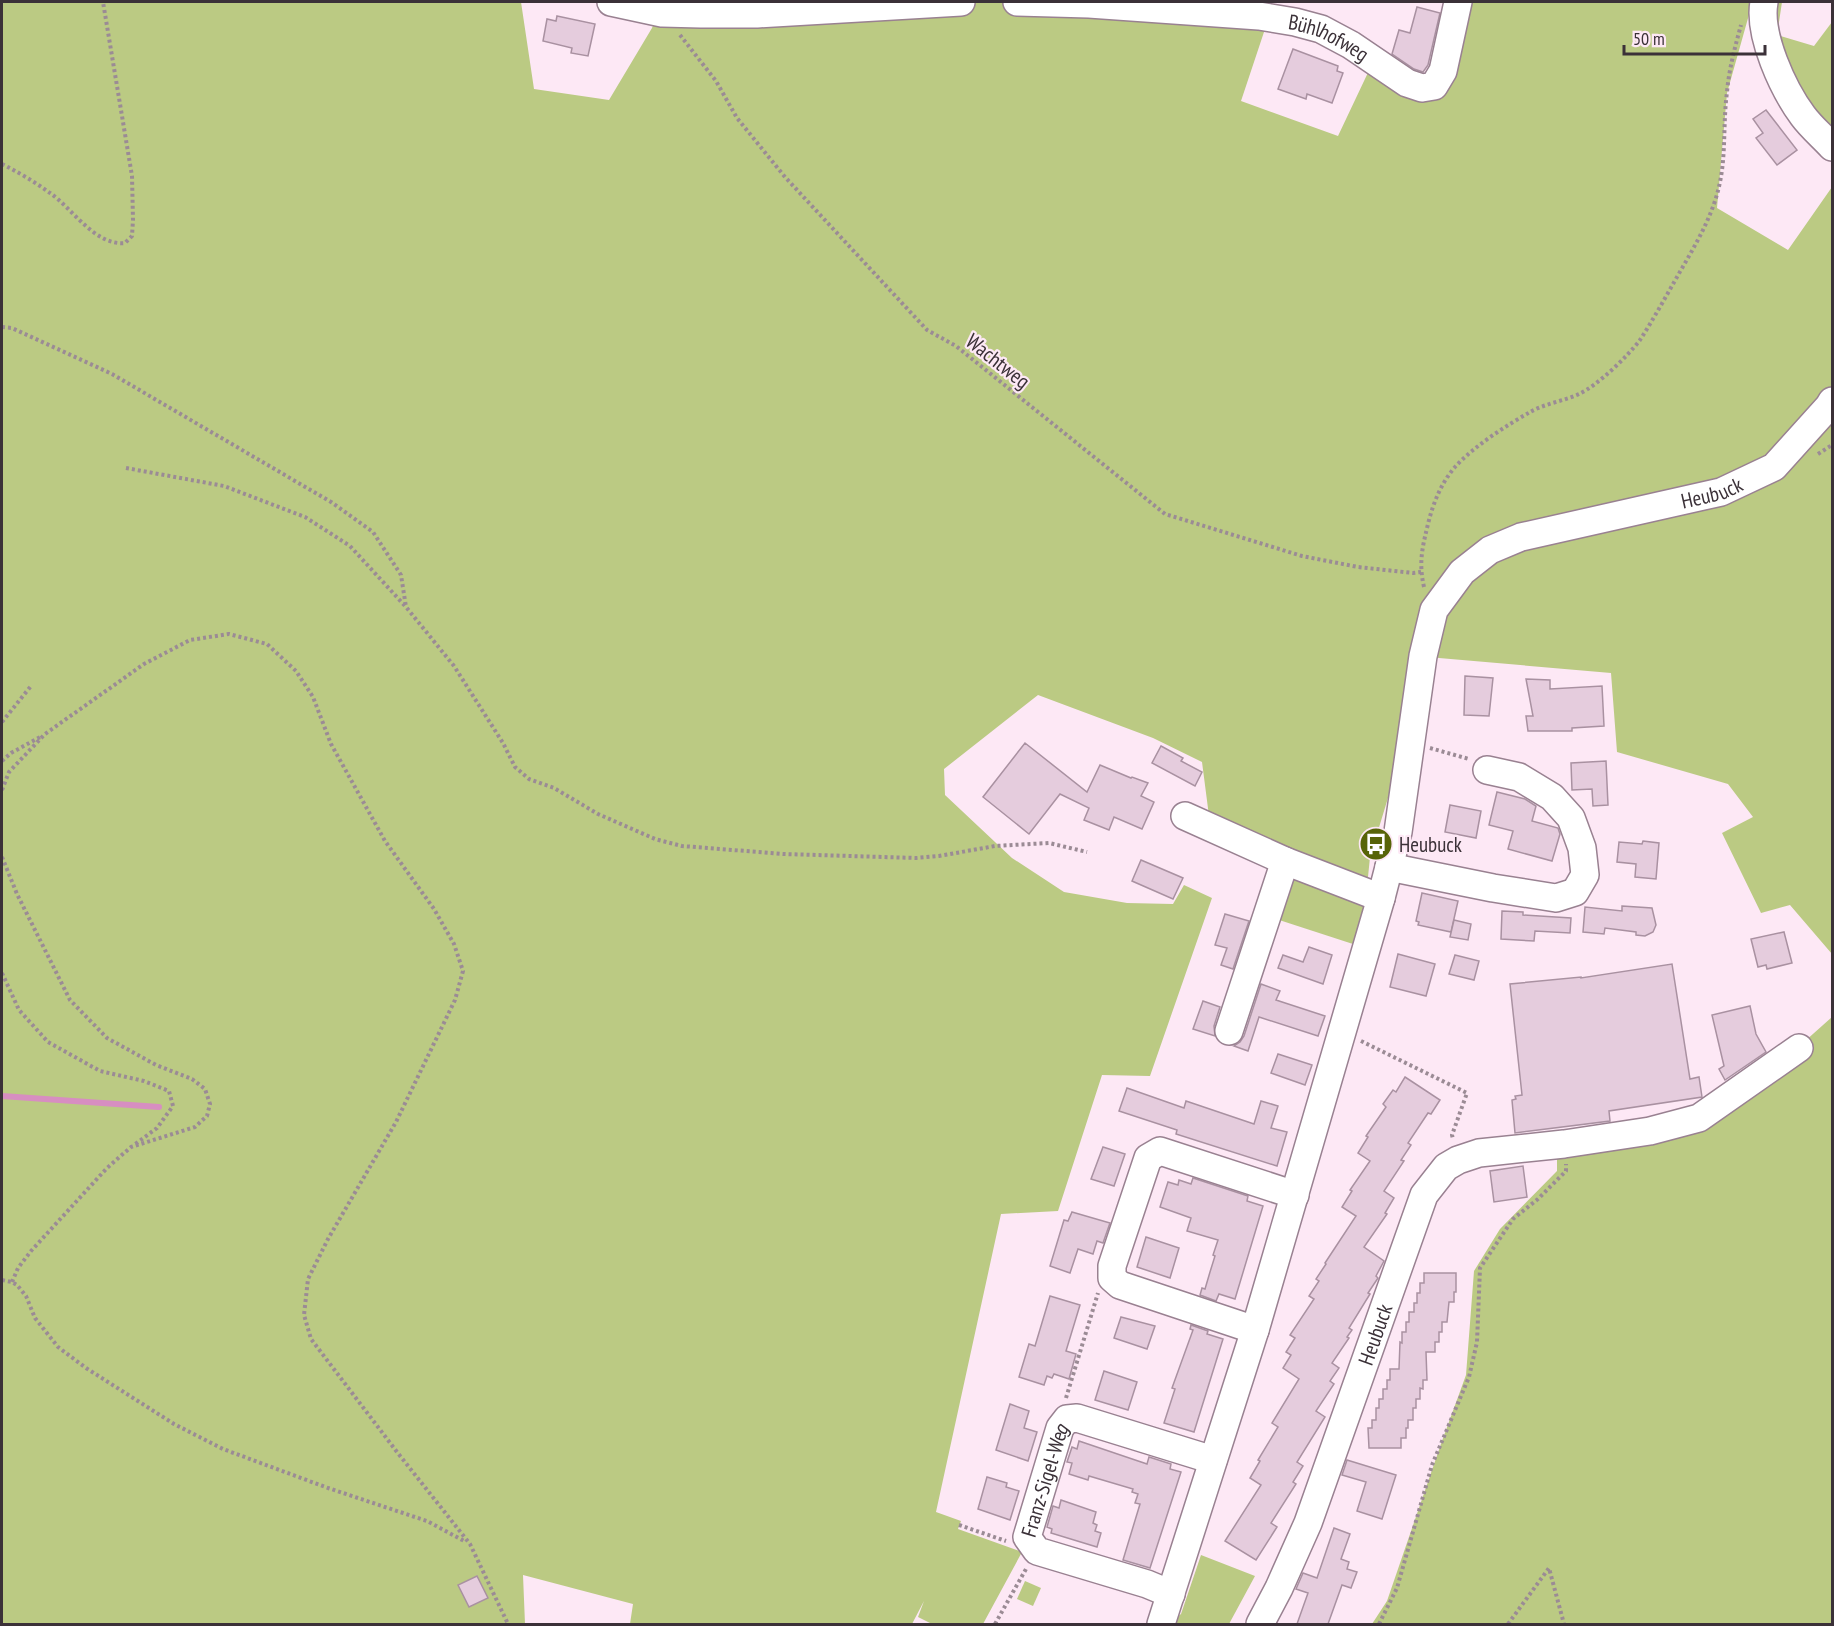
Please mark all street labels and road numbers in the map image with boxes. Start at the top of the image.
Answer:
street label: Bühlhofweg [1287,8,1375,67]
street label: Wachtweg [961,328,1035,394]
street label: Heubuck [1678,470,1747,514]
street label: Heubuck [1351,1300,1398,1369]
street label: Franz-Sigel-Weg [1014,1416,1074,1540]

